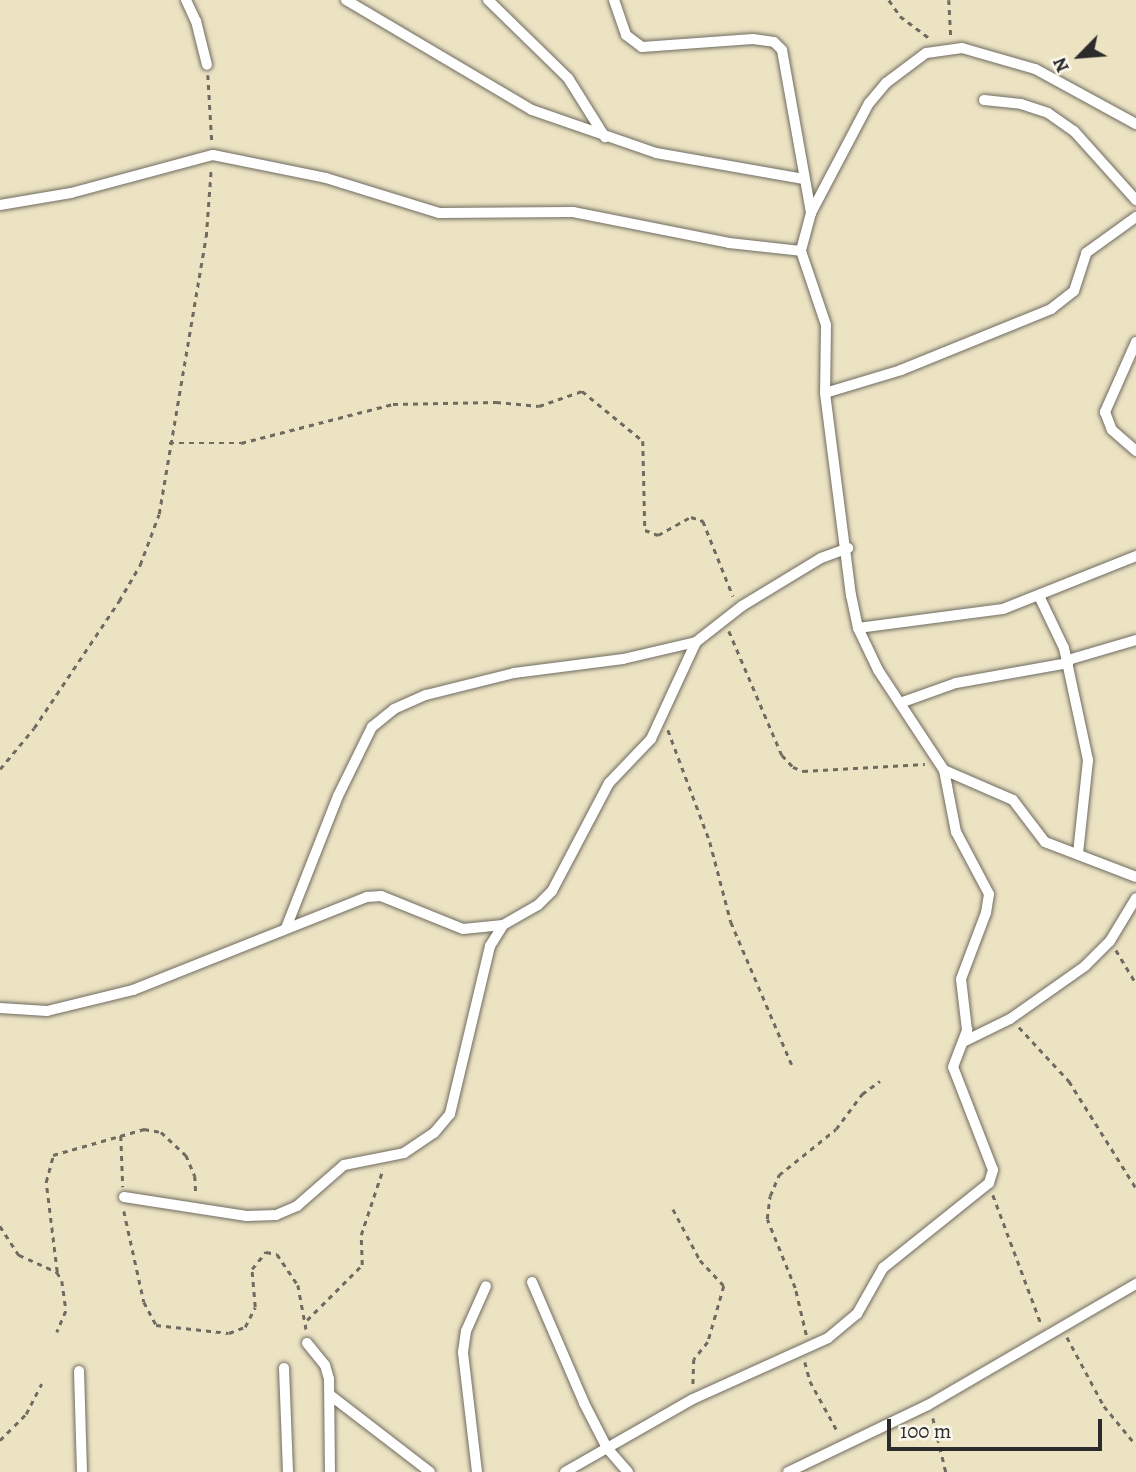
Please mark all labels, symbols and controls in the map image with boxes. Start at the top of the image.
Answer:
north arrow [1045,21,1115,91]
text: N [1046,53,1076,77]
scale bar [891,1406,1106,1450]
text: 100 m [900,1417,951,1445]

